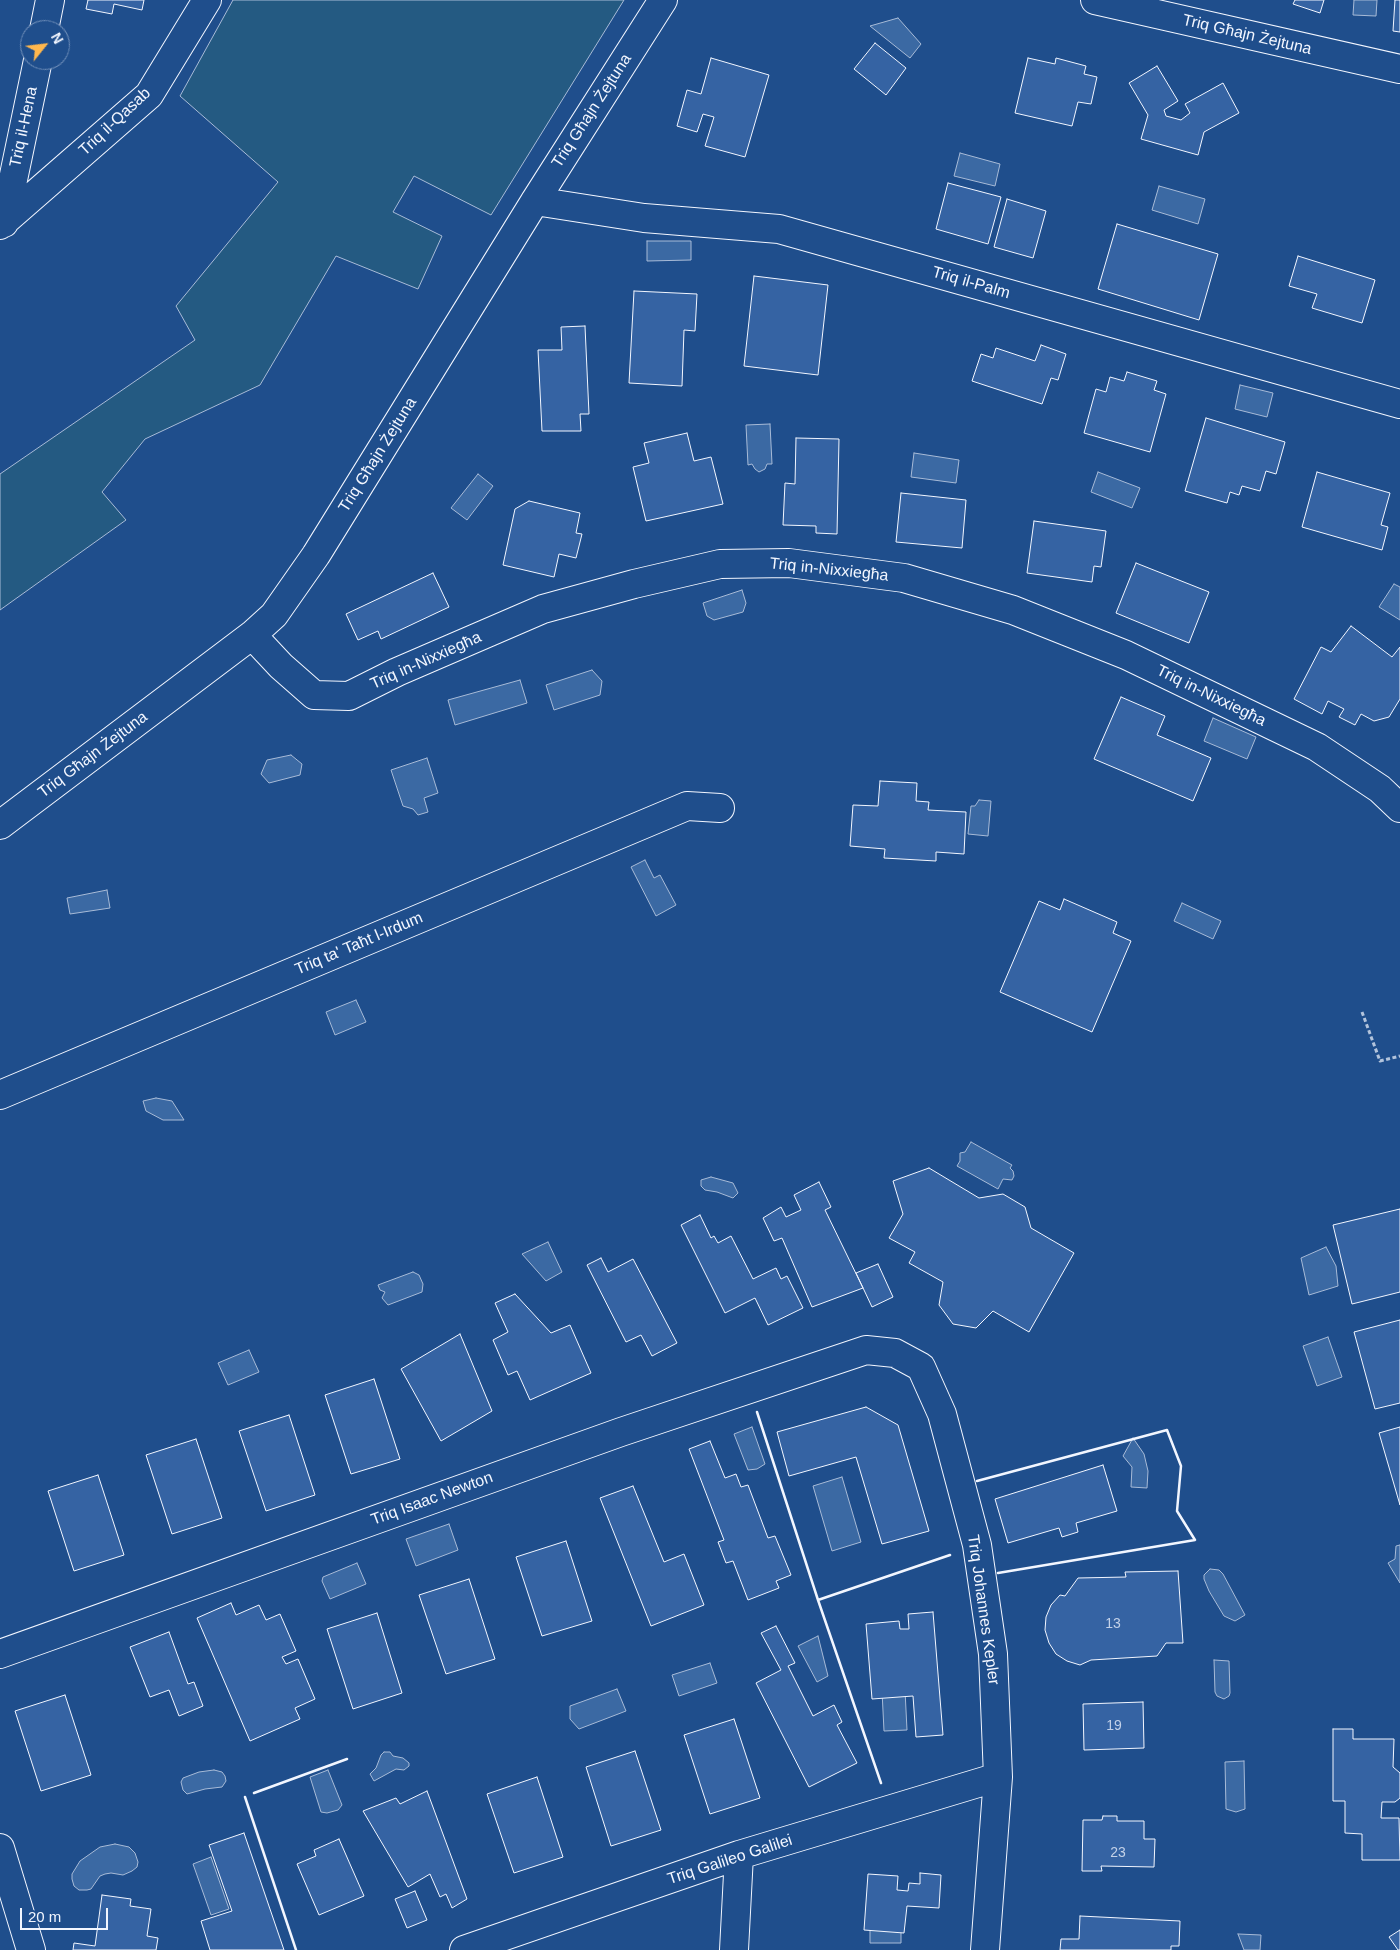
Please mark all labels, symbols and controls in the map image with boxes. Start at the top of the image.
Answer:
street label: Triq Għajn Żejtuna [1181,11,1313,59]
north arrow [20,20,70,70]
text: N [48,30,67,47]
street label: Triq Għajn Żejtuna [548,50,636,172]
street label: Triq il-Qasab [75,84,155,160]
street label: Triq il-Hena [6,85,42,169]
street label: Triq il-Palm [930,263,1012,303]
street label: Triq Għajn Żejtuna [335,394,421,516]
street label: Triq in-Nixxiegħa [769,554,889,586]
street label: Triq in-Nixxiegħa [368,628,484,694]
street label: Triq in-Nixxiegħa [1153,661,1269,731]
street label: Triq Għajn Żejtuna [35,708,151,802]
street label: Triq ta' Taħt l-Irdum [292,908,426,980]
street label: Triq Isaac Newton [368,1468,496,1530]
street label: Triq Johannes Kepler [963,1534,1003,1686]
house number: 13 [1105,1616,1121,1632]
house number: 19 [1106,1718,1122,1734]
street label: Triq Galileo Galilei [665,1831,795,1889]
house number: 23 [1110,1845,1126,1861]
scale bar [22,1898,110,1930]
text: 20 m [28,1908,61,1925]

